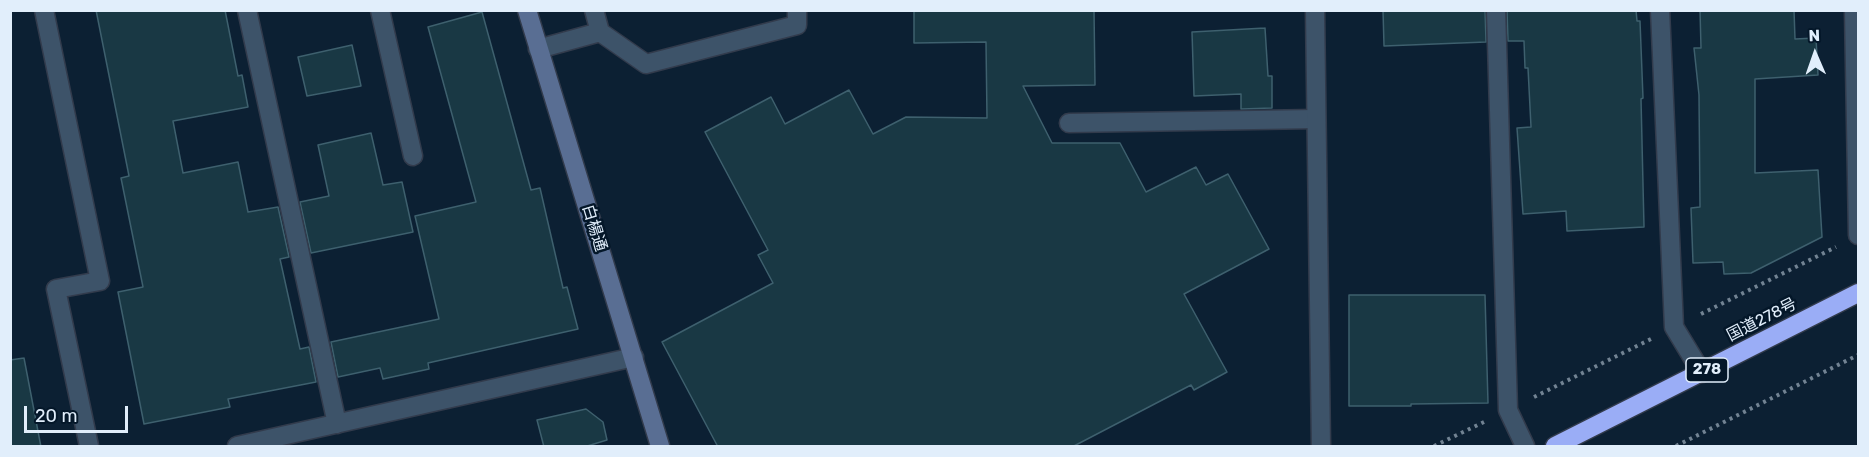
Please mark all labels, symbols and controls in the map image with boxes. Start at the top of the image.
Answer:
north arrow [1785,24,1845,84]
text: N [1808,26,1820,45]
street label: 白楊通 [578,202,610,254]
street label: 国道278号 [1724,294,1800,346]
road number: 278 [1686,358,1728,382]
scale bar [27,394,130,432]
text: 20 m [35,405,77,427]

